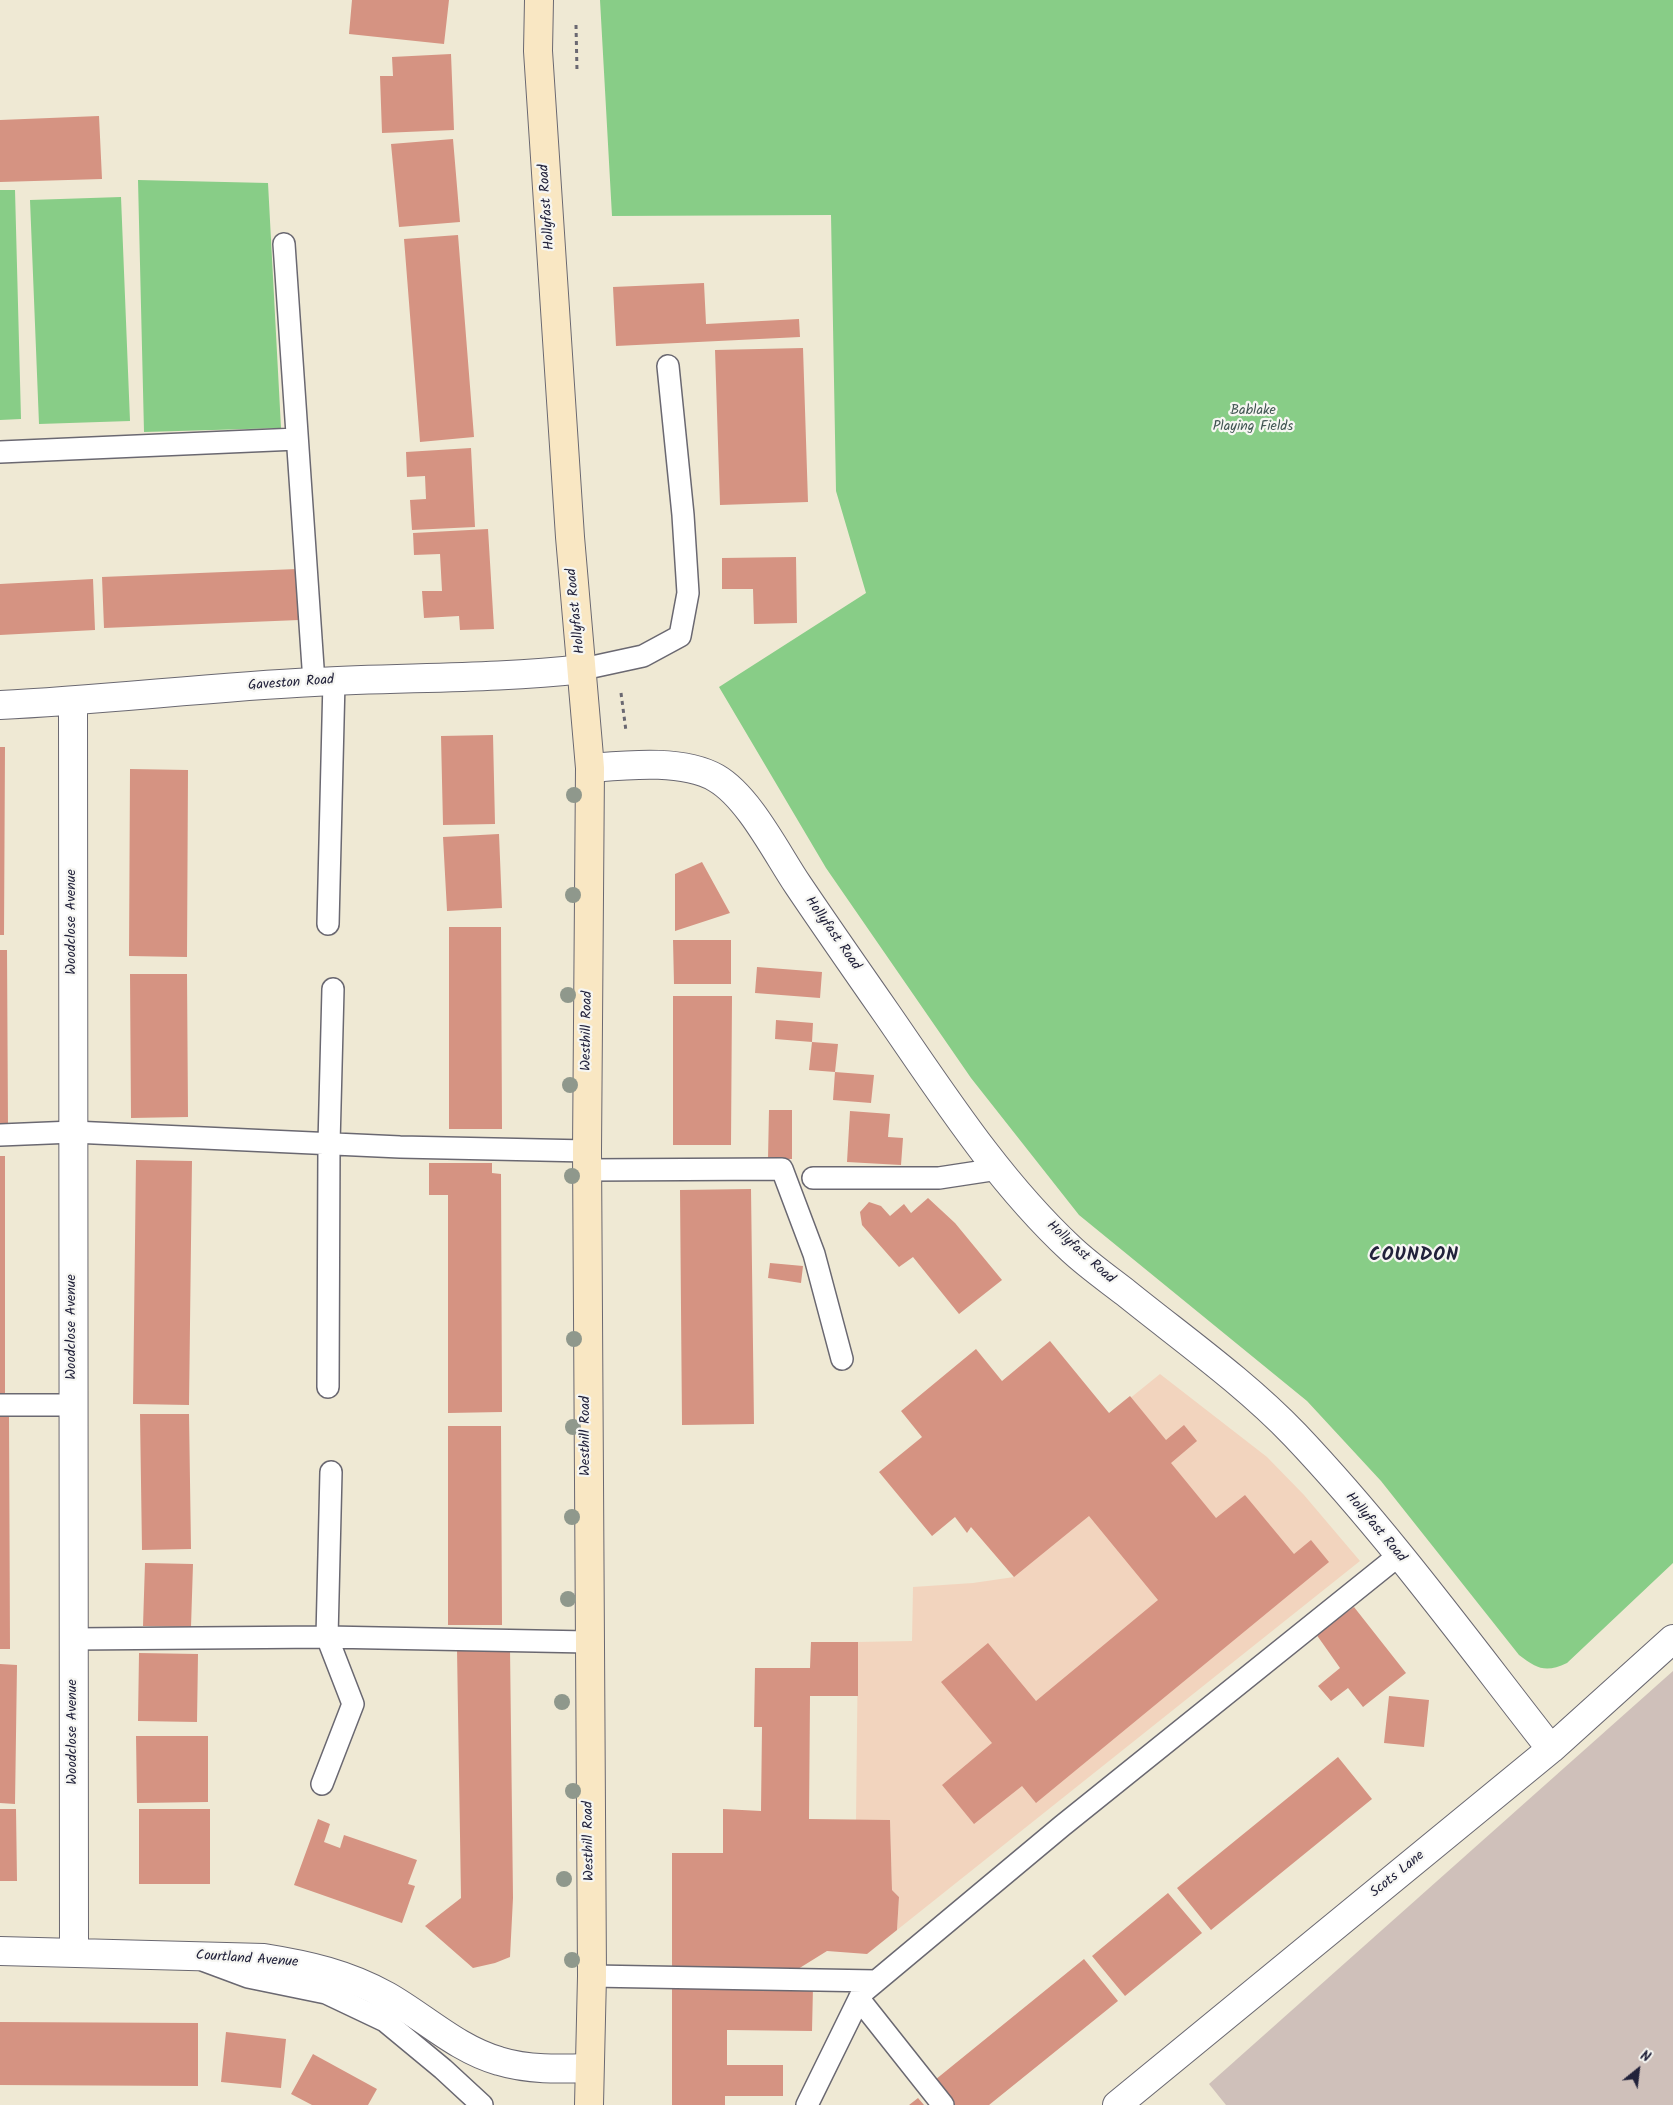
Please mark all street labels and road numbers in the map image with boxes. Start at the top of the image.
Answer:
street label: Hollyfast Road [537,163,559,251]
street label: Hollyfast Road [564,567,590,655]
street label: Gaveston Road [247,673,335,695]
street label: Woodclose Avenue [65,869,81,975]
street label: Hollyfast Road [800,894,864,974]
street label: Westhill Road [579,991,597,1071]
street label: Hollyfast Road [1042,1218,1118,1288]
street label: Woodclose Avenue [65,1274,81,1380]
street label: Westhill Road [579,1396,595,1476]
street label: Hollyfast Road [1341,1490,1409,1566]
street label: Woodclose Avenue [66,1679,82,1785]
street label: Westhill Road [581,1801,599,1881]
street label: Scots Lane [1367,1848,1429,1902]
street label: Courtland Avenue [195,1948,299,1972]

